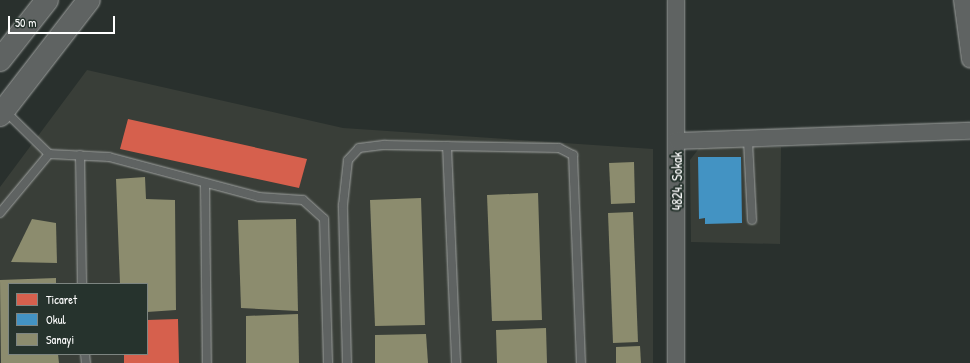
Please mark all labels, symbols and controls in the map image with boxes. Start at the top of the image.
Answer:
scale bar [10,8,117,34]
text: 50 m [15,14,36,31]
street label: 4824. Sokak [669,152,685,210]
legend [8,283,148,355]
text: Ticaret [46,291,77,308]
text: Okul [46,311,66,328]
text: Sanayi [46,331,74,348]

